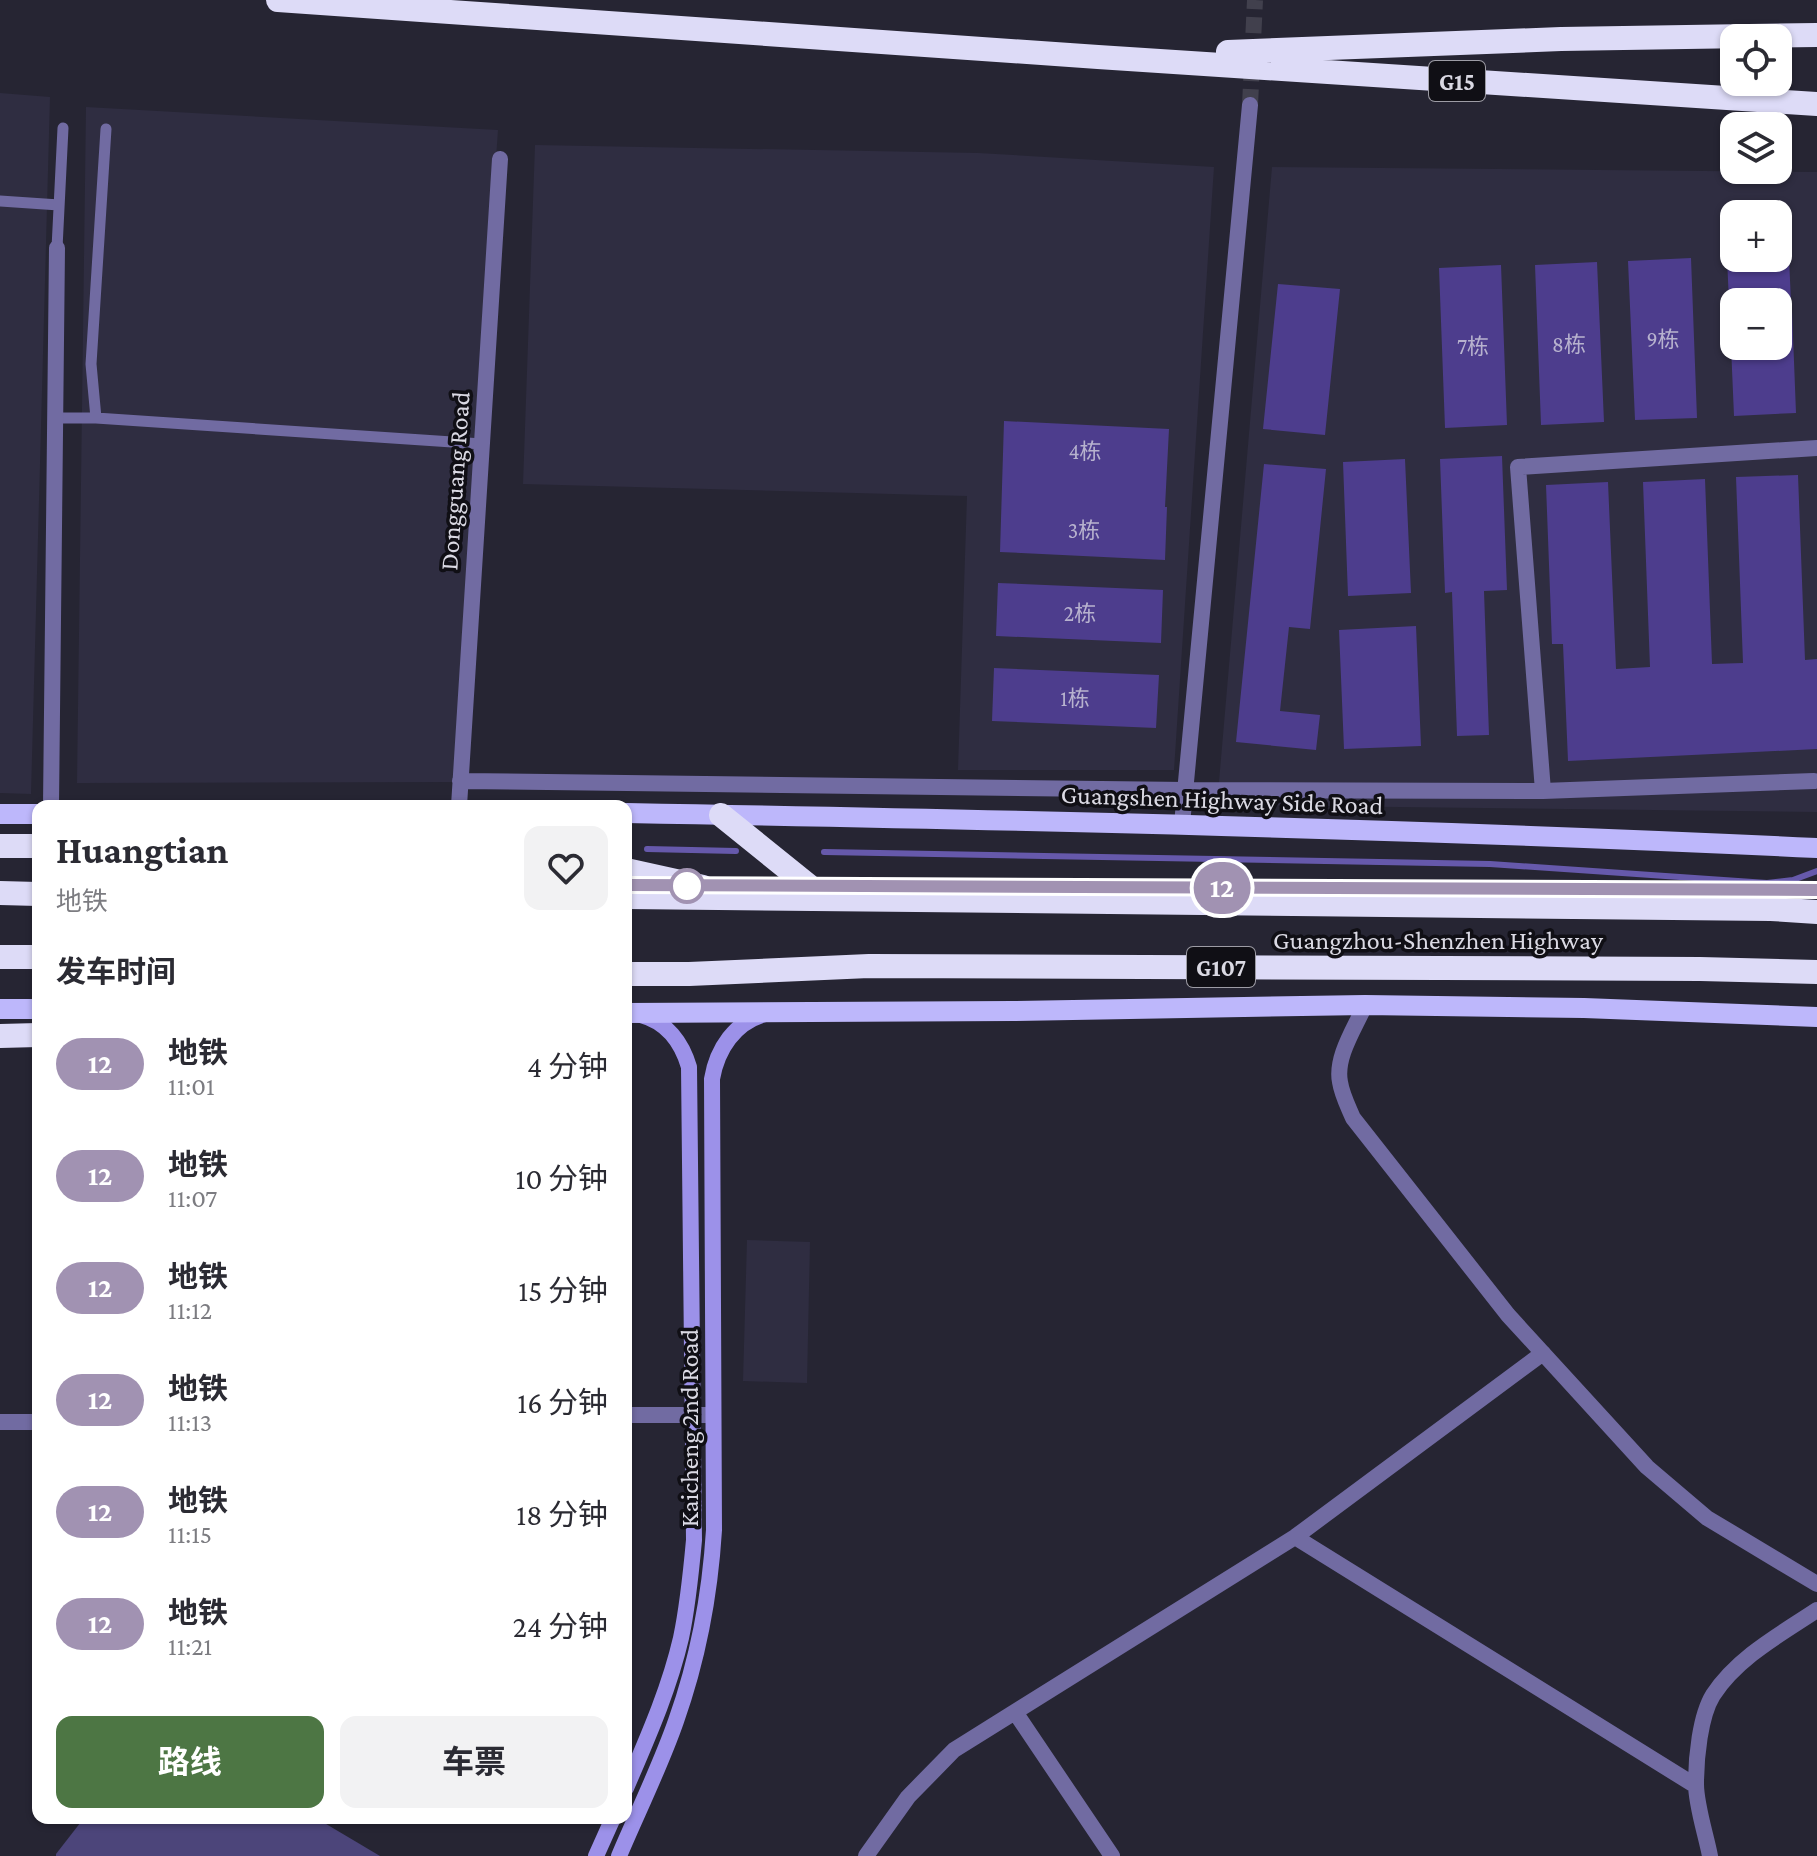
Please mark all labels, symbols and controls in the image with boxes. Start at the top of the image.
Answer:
map controls [1720,24,1792,360]
button: locate [1720,24,1792,96]
road number: G15 [1429,61,1485,101]
button: layers [1720,112,1792,184]
button: + [1720,200,1792,272]
button: − [1720,288,1792,360]
house number: 9栋 [1646,327,1680,352]
house number: 8栋 [1552,332,1586,357]
house number: 7栋 [1457,334,1489,359]
street label: Dongguang Road [434,390,476,571]
house number: 4栋 [1068,439,1102,464]
house number: 3栋 [1068,518,1100,543]
house number: 2栋 [1064,601,1096,626]
house number: 1栋 [1060,686,1090,711]
street label: Guangshen Highway Side Road [1060,780,1384,820]
button: heart [524,826,608,910]
text: Huangtian [56,829,228,871]
line badge: 12 [1186,862,1258,914]
unlabelled marker [670,869,704,903]
text: 12 [1210,872,1234,903]
text: 地铁 [56,887,108,916]
street label: Guangzhou-Shenzhen Highway [1273,926,1604,955]
road number: G107 [1187,947,1255,987]
text: 发车时间 [56,955,176,988]
text: 地铁 [168,1036,228,1069]
text: 12 [88,1048,112,1079]
text: 4 分钟 [527,1050,608,1083]
text: 11:01 [168,1072,215,1101]
text: 地铁 [168,1148,228,1181]
text: 12 [88,1160,112,1191]
text: 10 分钟 [515,1162,608,1195]
text: 11:07 [168,1184,217,1213]
text: 地铁 [168,1260,228,1293]
text: 12 [88,1272,112,1303]
text: 15 分钟 [518,1274,608,1307]
text: 11:12 [168,1296,212,1325]
street label: Kaicheng 2nd Road [675,1328,704,1527]
text: 地铁 [168,1372,228,1405]
text: 12 [88,1384,112,1415]
text: 16 分钟 [517,1386,608,1419]
text: 11:13 [168,1408,212,1437]
text: 地铁 [168,1484,228,1517]
text: 12 [88,1496,112,1527]
text: 18 分钟 [516,1498,608,1531]
text: 11:15 [168,1520,212,1549]
text: 地铁 [168,1596,228,1629]
text: 12 [88,1608,112,1639]
text: 24 分钟 [513,1610,608,1643]
text: 11:21 [168,1632,212,1661]
button: 路线 [56,1716,324,1808]
button: 车票 [340,1716,608,1808]

